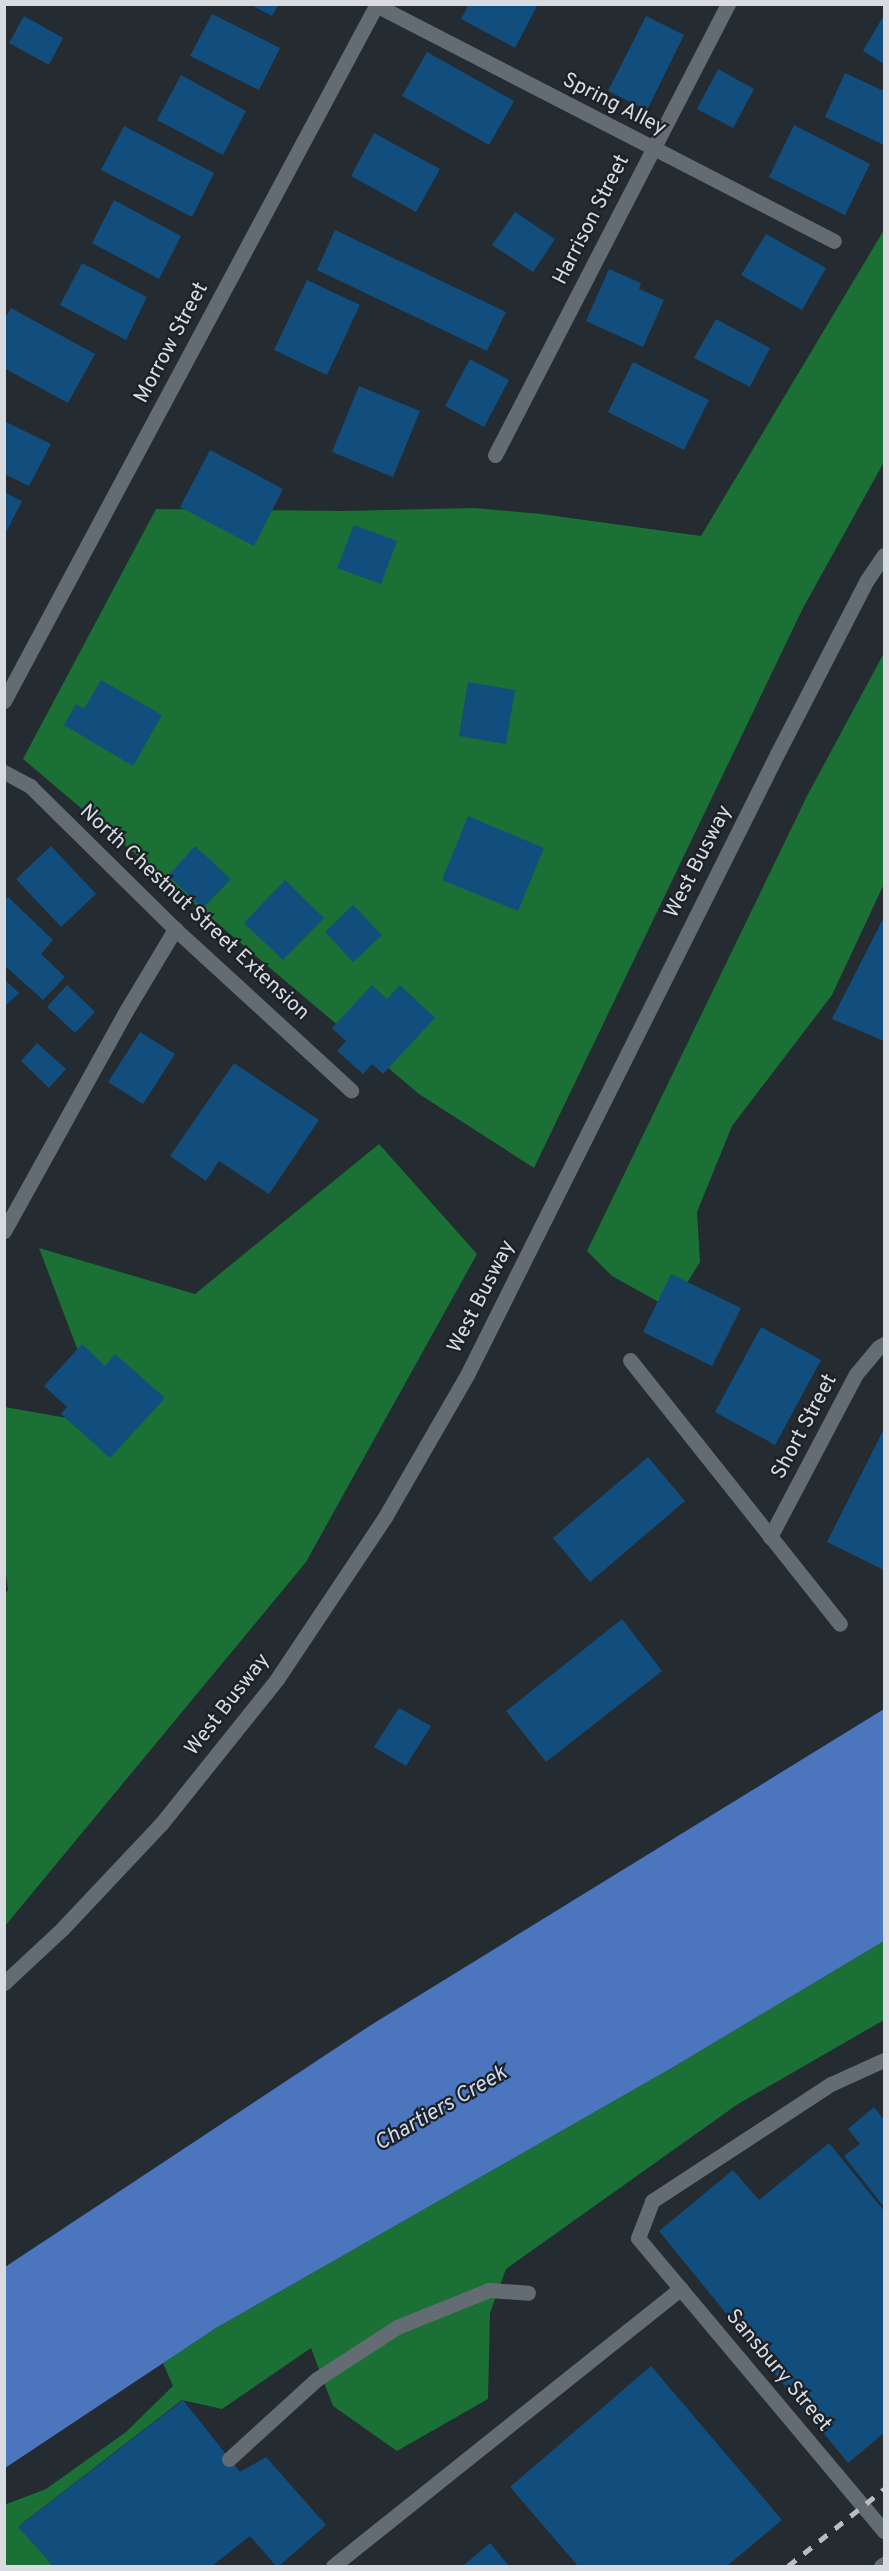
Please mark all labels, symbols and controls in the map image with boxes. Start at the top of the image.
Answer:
street label: Spring Alley [558,68,670,142]
street label: Harrison Street [548,151,636,289]
street label: Morrow Street [130,278,214,408]
street label: North Chestnut Street Extension [74,800,314,1026]
street label: West Busway [660,801,738,923]
street label: West Busway [443,1236,521,1358]
street label: Short Street [767,1370,843,1484]
street label: West Busway [180,1649,276,1761]
water label: Chartiers Creek [370,2060,512,2158]
street label: Sansbury Street [720,2305,836,2437]

